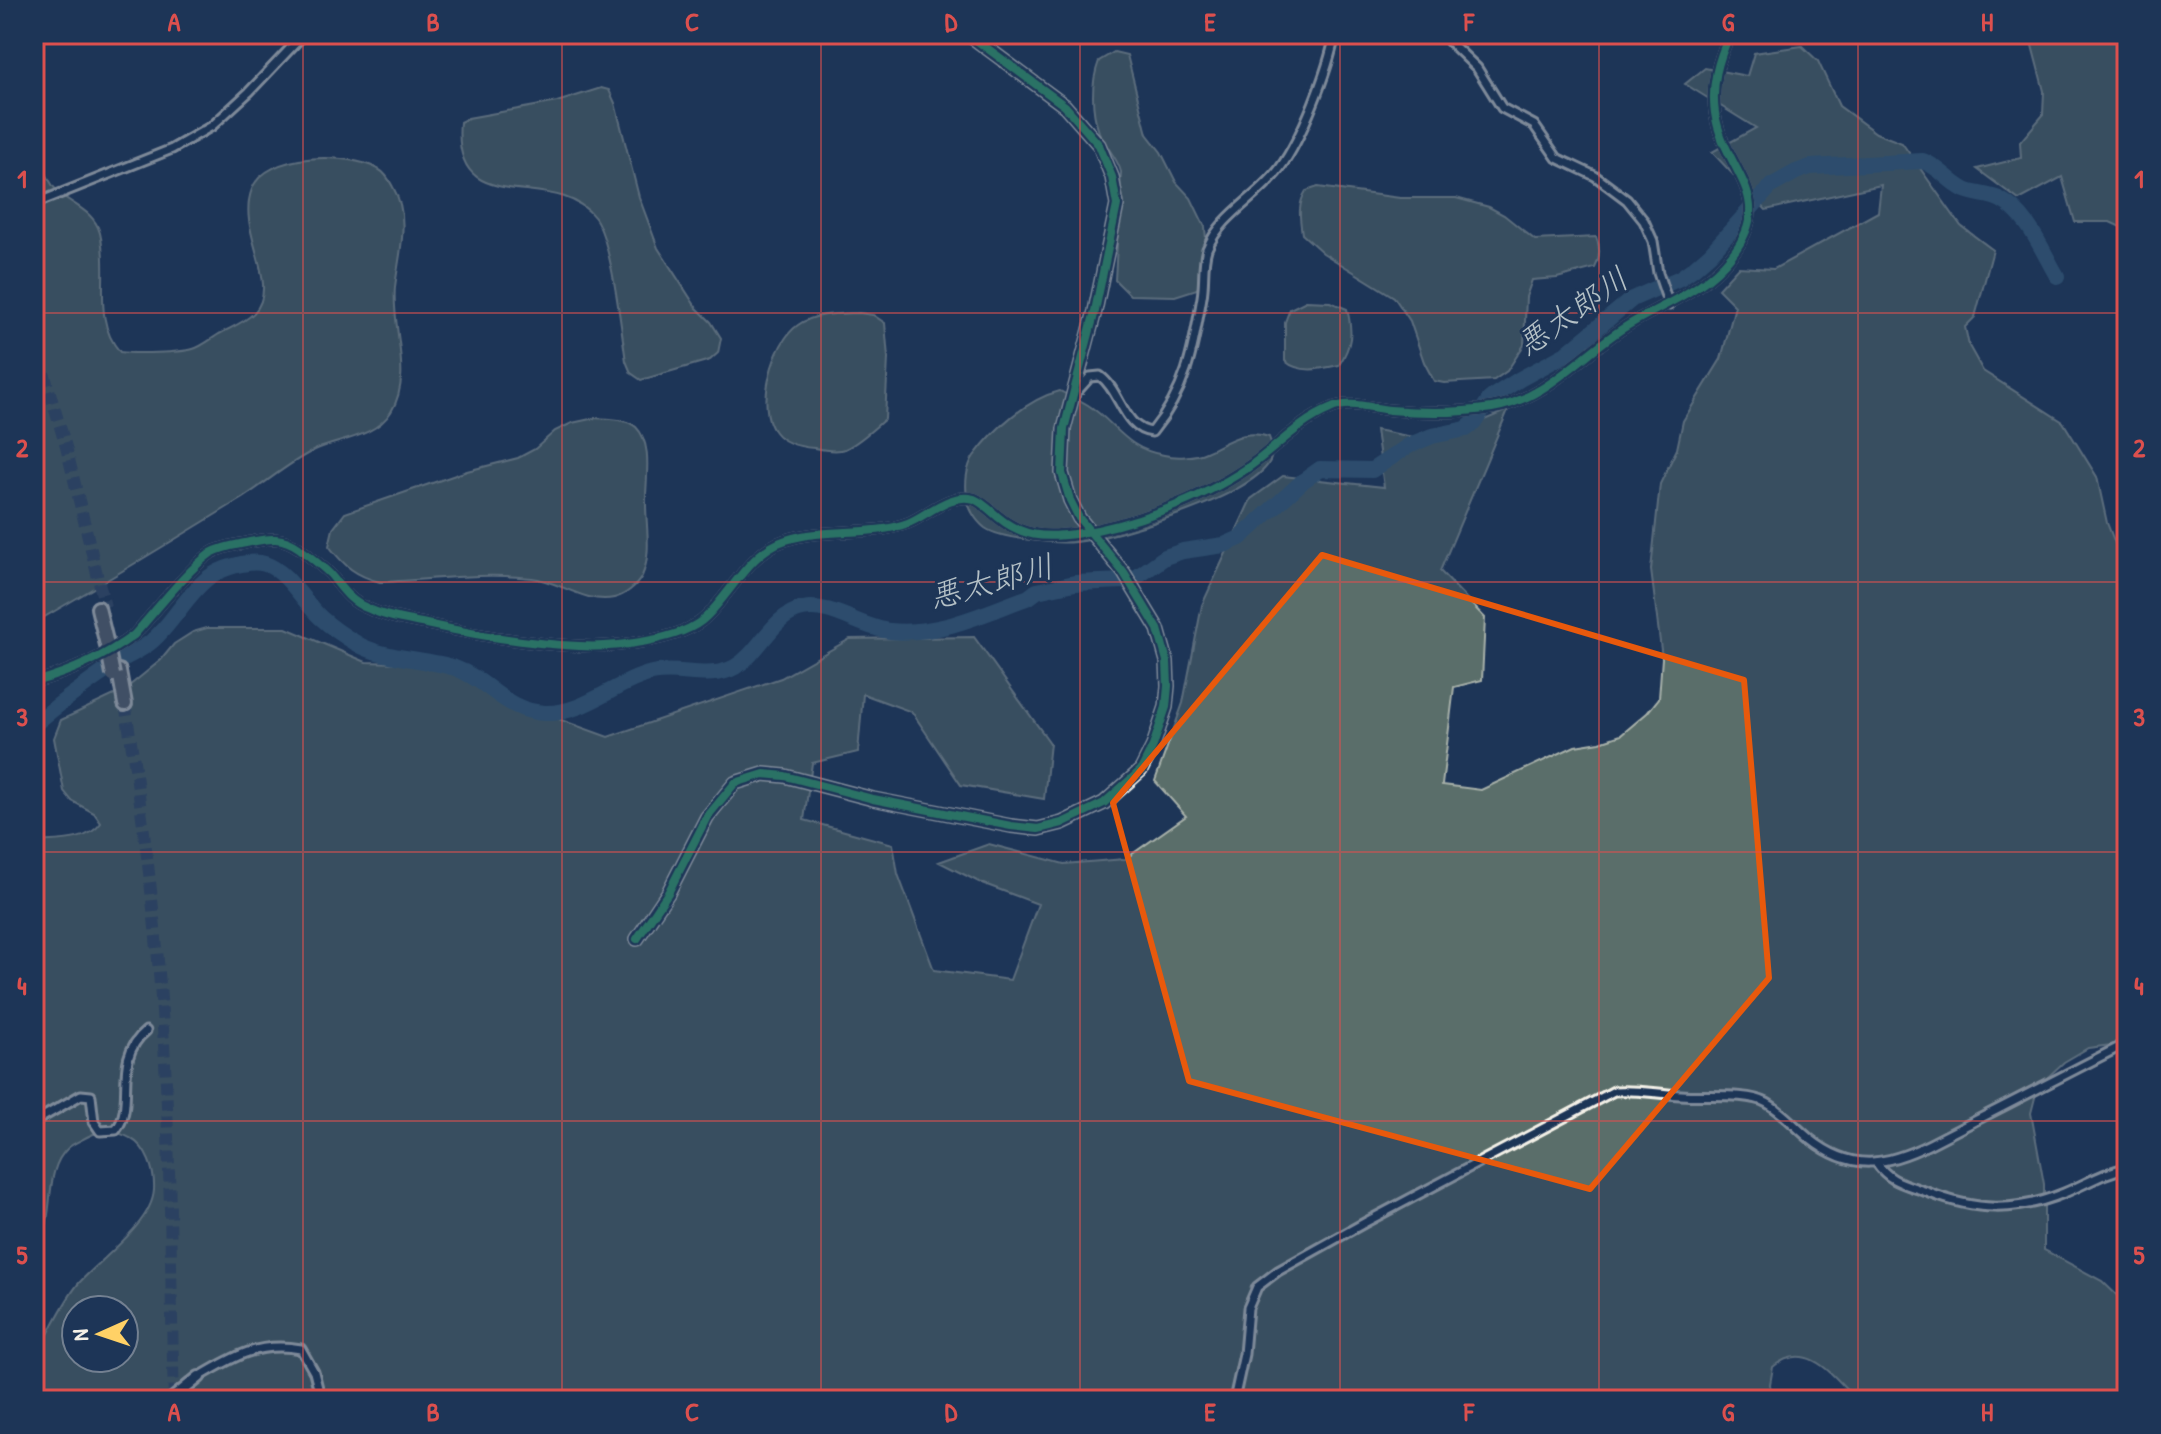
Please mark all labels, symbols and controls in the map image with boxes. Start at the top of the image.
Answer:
text: A [168,4,181,39]
text: B [426,4,440,39]
text: C [685,4,699,39]
text: D [945,4,958,39]
text: E [1204,4,1216,39]
text: F [1463,4,1475,39]
text: G [1722,4,1735,39]
text: H [1981,4,1993,39]
text: 1 [17,161,27,196]
text: 1 [2134,161,2144,196]
water label: 悪太郎川 [1507,257,1637,365]
text: 2 [16,430,29,465]
text: 2 [2133,430,2146,465]
water label: 悪太郎川 [924,544,1058,618]
text: 3 [16,699,28,734]
text: 3 [2133,699,2145,734]
text: 4 [17,968,27,1003]
text: 4 [2134,968,2144,1003]
text: 5 [17,1237,28,1272]
text: 5 [2134,1237,2145,1272]
north arrow [60,1294,140,1374]
text: N [65,1328,95,1342]
text: A [168,1394,181,1429]
text: B [426,1394,440,1429]
text: C [685,1394,699,1429]
text: D [945,1394,958,1429]
text: E [1204,1394,1216,1429]
text: F [1463,1394,1475,1429]
text: G [1722,1394,1735,1429]
text: H [1981,1394,1993,1429]

